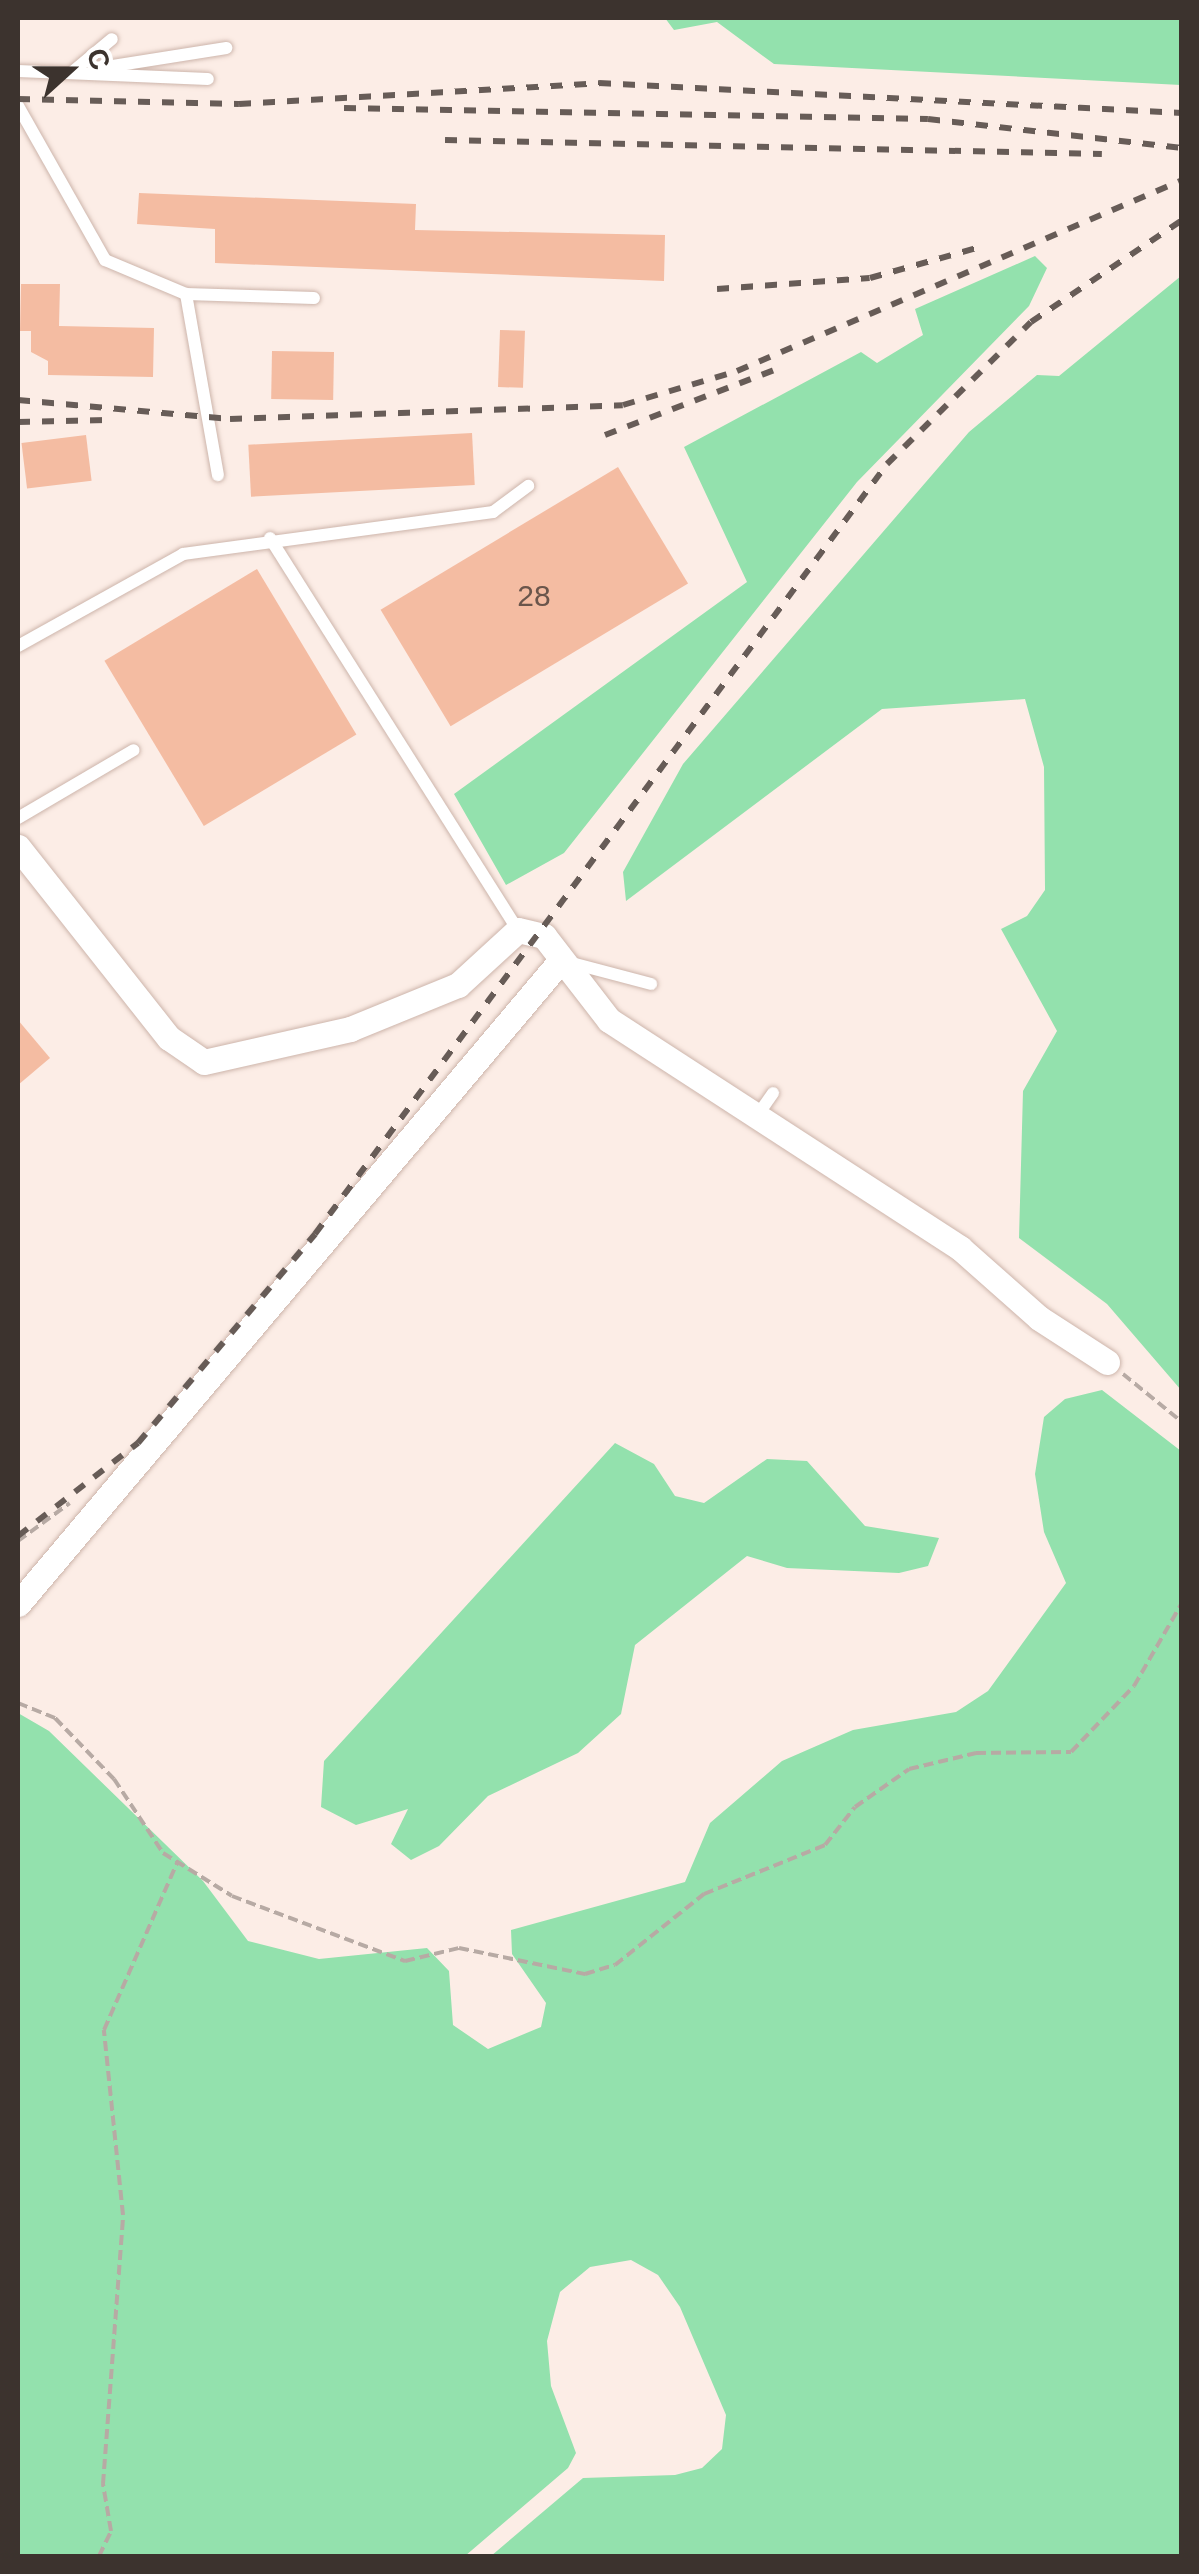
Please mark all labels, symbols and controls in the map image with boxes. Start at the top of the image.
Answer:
north arrow [20,20,120,120]
text: С [80,44,117,74]
house number: 28 [517,578,551,614]

